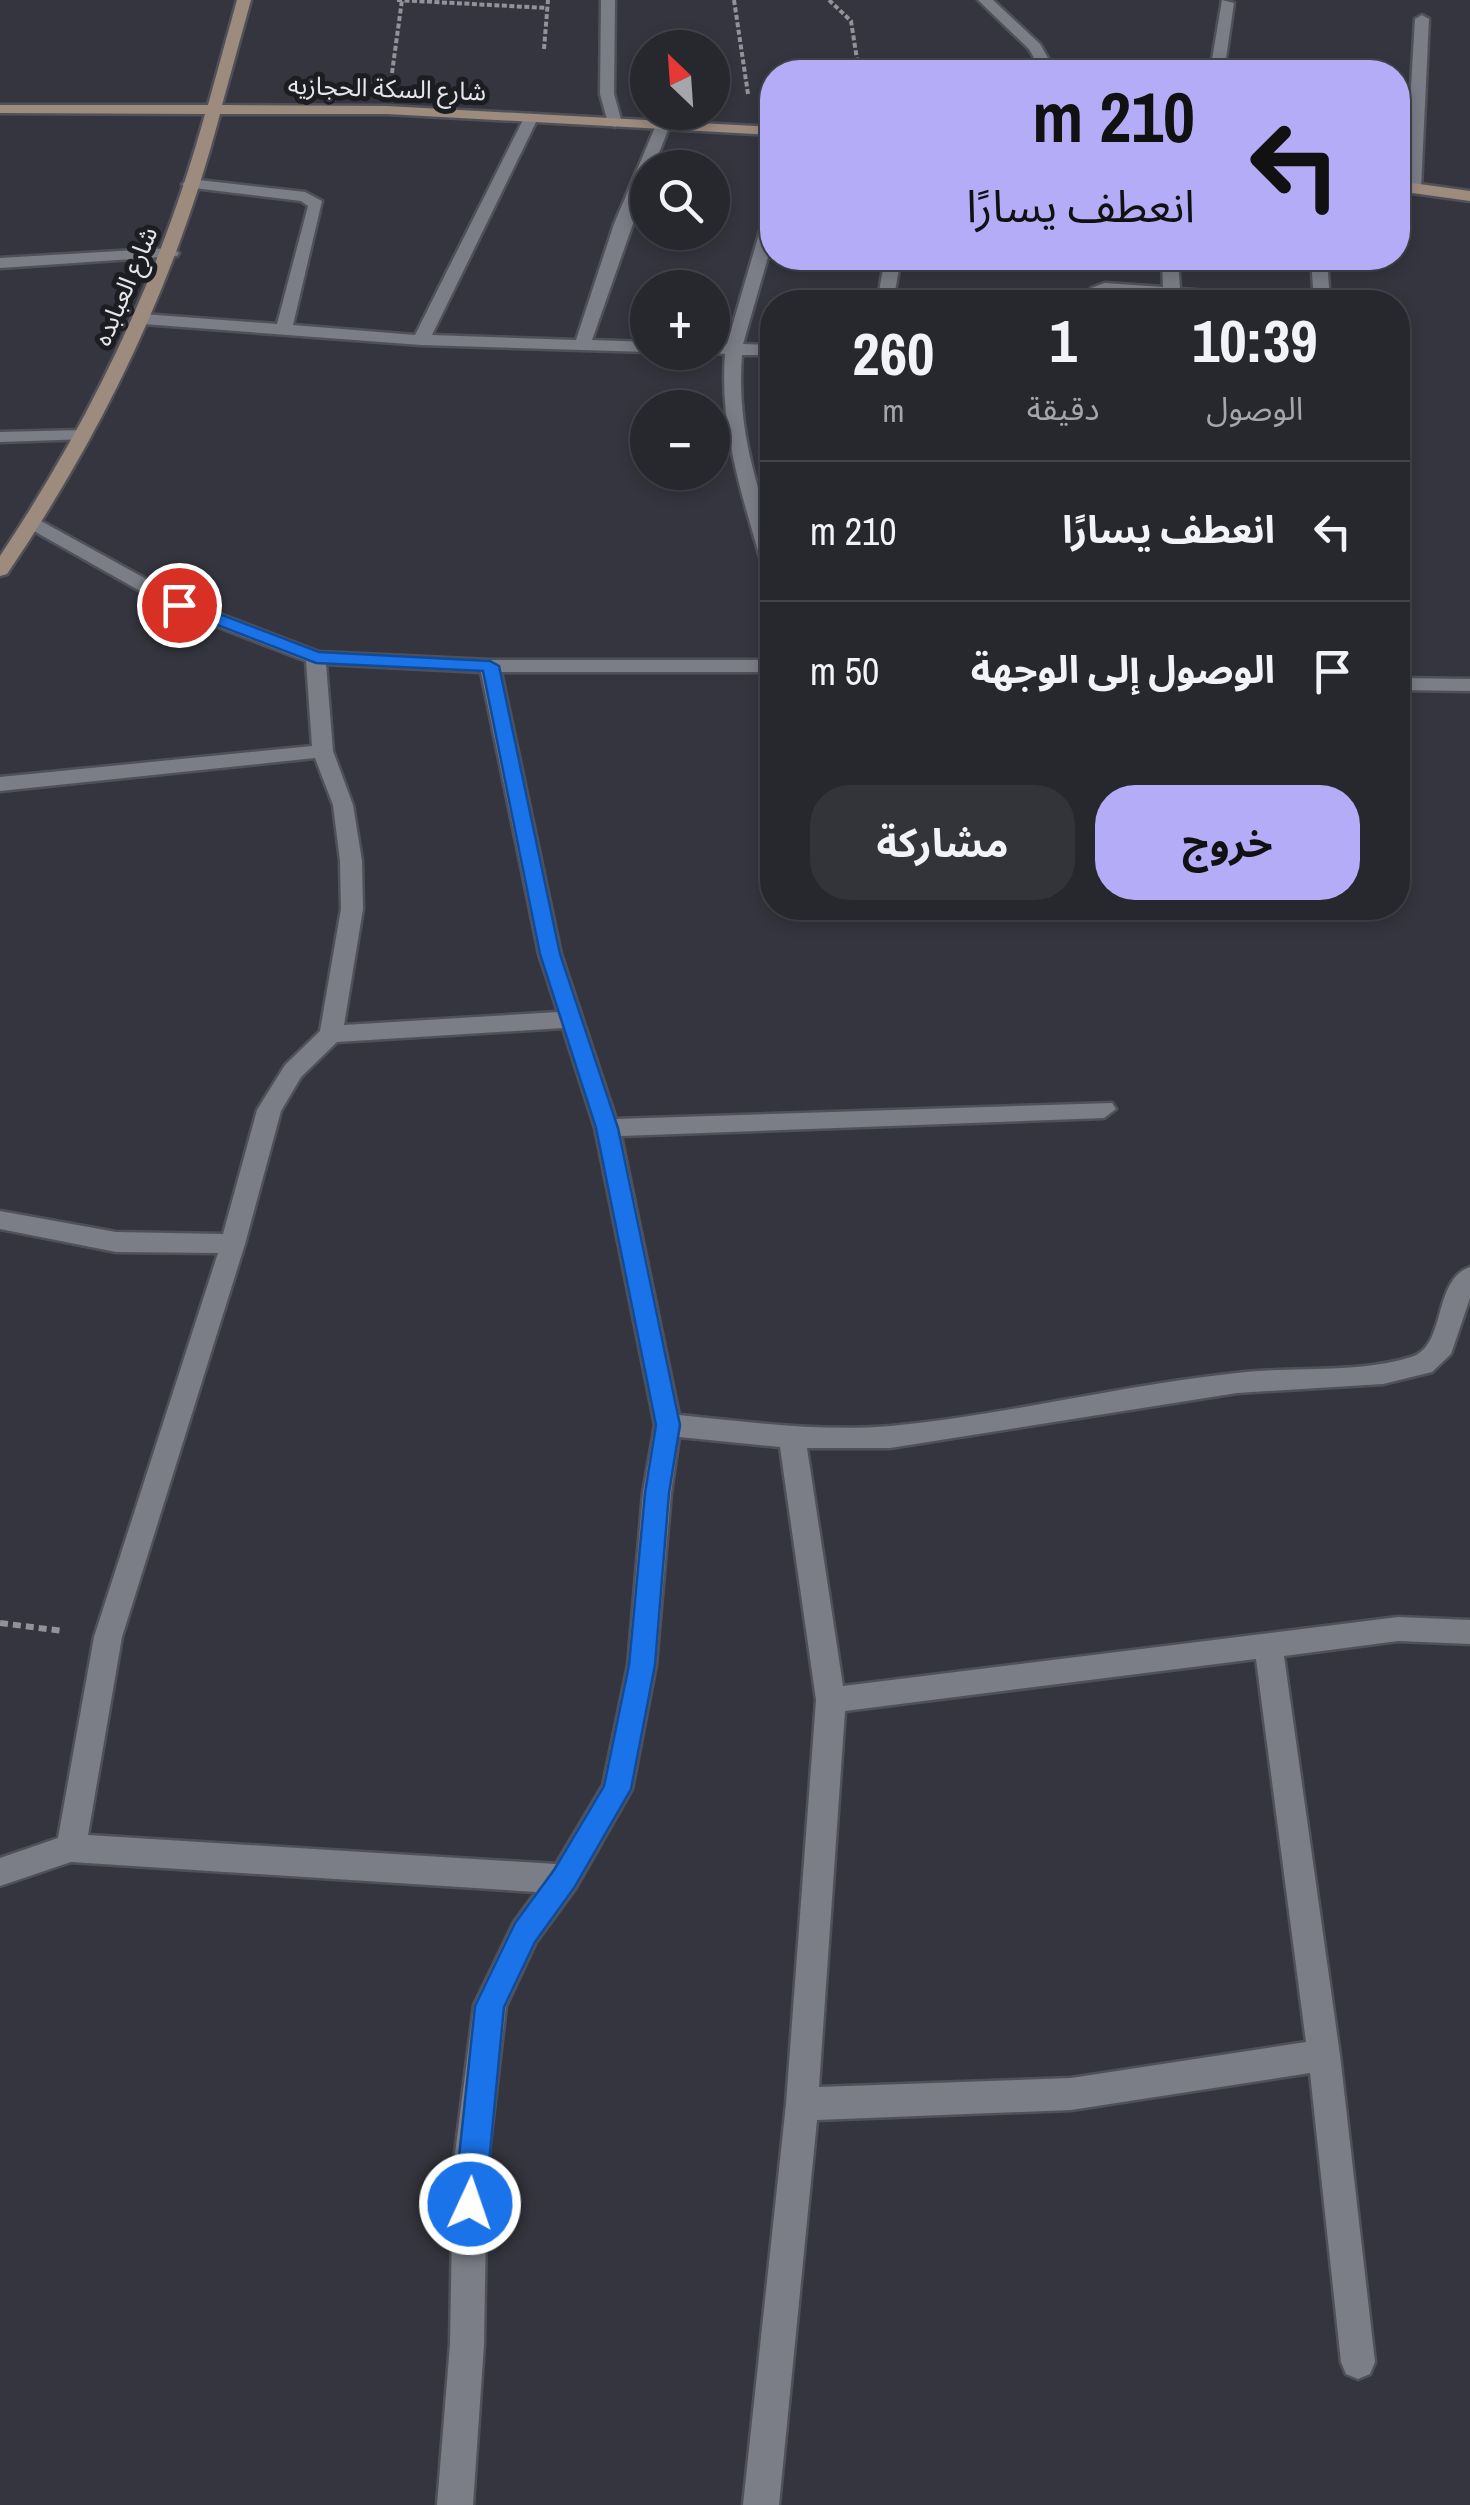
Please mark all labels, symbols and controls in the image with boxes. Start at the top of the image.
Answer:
north arrow [630,30,730,130]
map controls [630,30,730,490]
street label: شارع السكة الحجازيه [287,68,487,110]
text: 210 m [1032,70,1195,164]
icon: left [1230,100,1360,230]
button: search [630,150,730,250]
text: انعطف يسارًا [966,175,1195,236]
street label: شارع العبابده [85,221,167,351]
button: + [630,270,730,370]
text: 1 [1049,300,1077,381]
text: 10:39 [1192,300,1318,381]
text: 260 [852,313,934,394]
text: دقيقة [1027,387,1100,430]
text: الوصول [1206,387,1303,430]
text: m [882,389,904,432]
button: − [630,390,730,490]
text: انعطف يسارًا [1062,504,1275,555]
icon: left [1305,504,1360,559]
text: 210 m [810,506,897,557]
pin [137,563,222,648]
icon: arrive [152,578,207,633]
text: الوصول إلى الوجهة [971,644,1275,695]
icon: arrive [1305,644,1360,699]
text: 50 m [810,646,879,697]
button: مشاركة [810,785,1075,900]
button: خروج [1095,785,1360,900]
position arrow [418,2152,522,2256]

